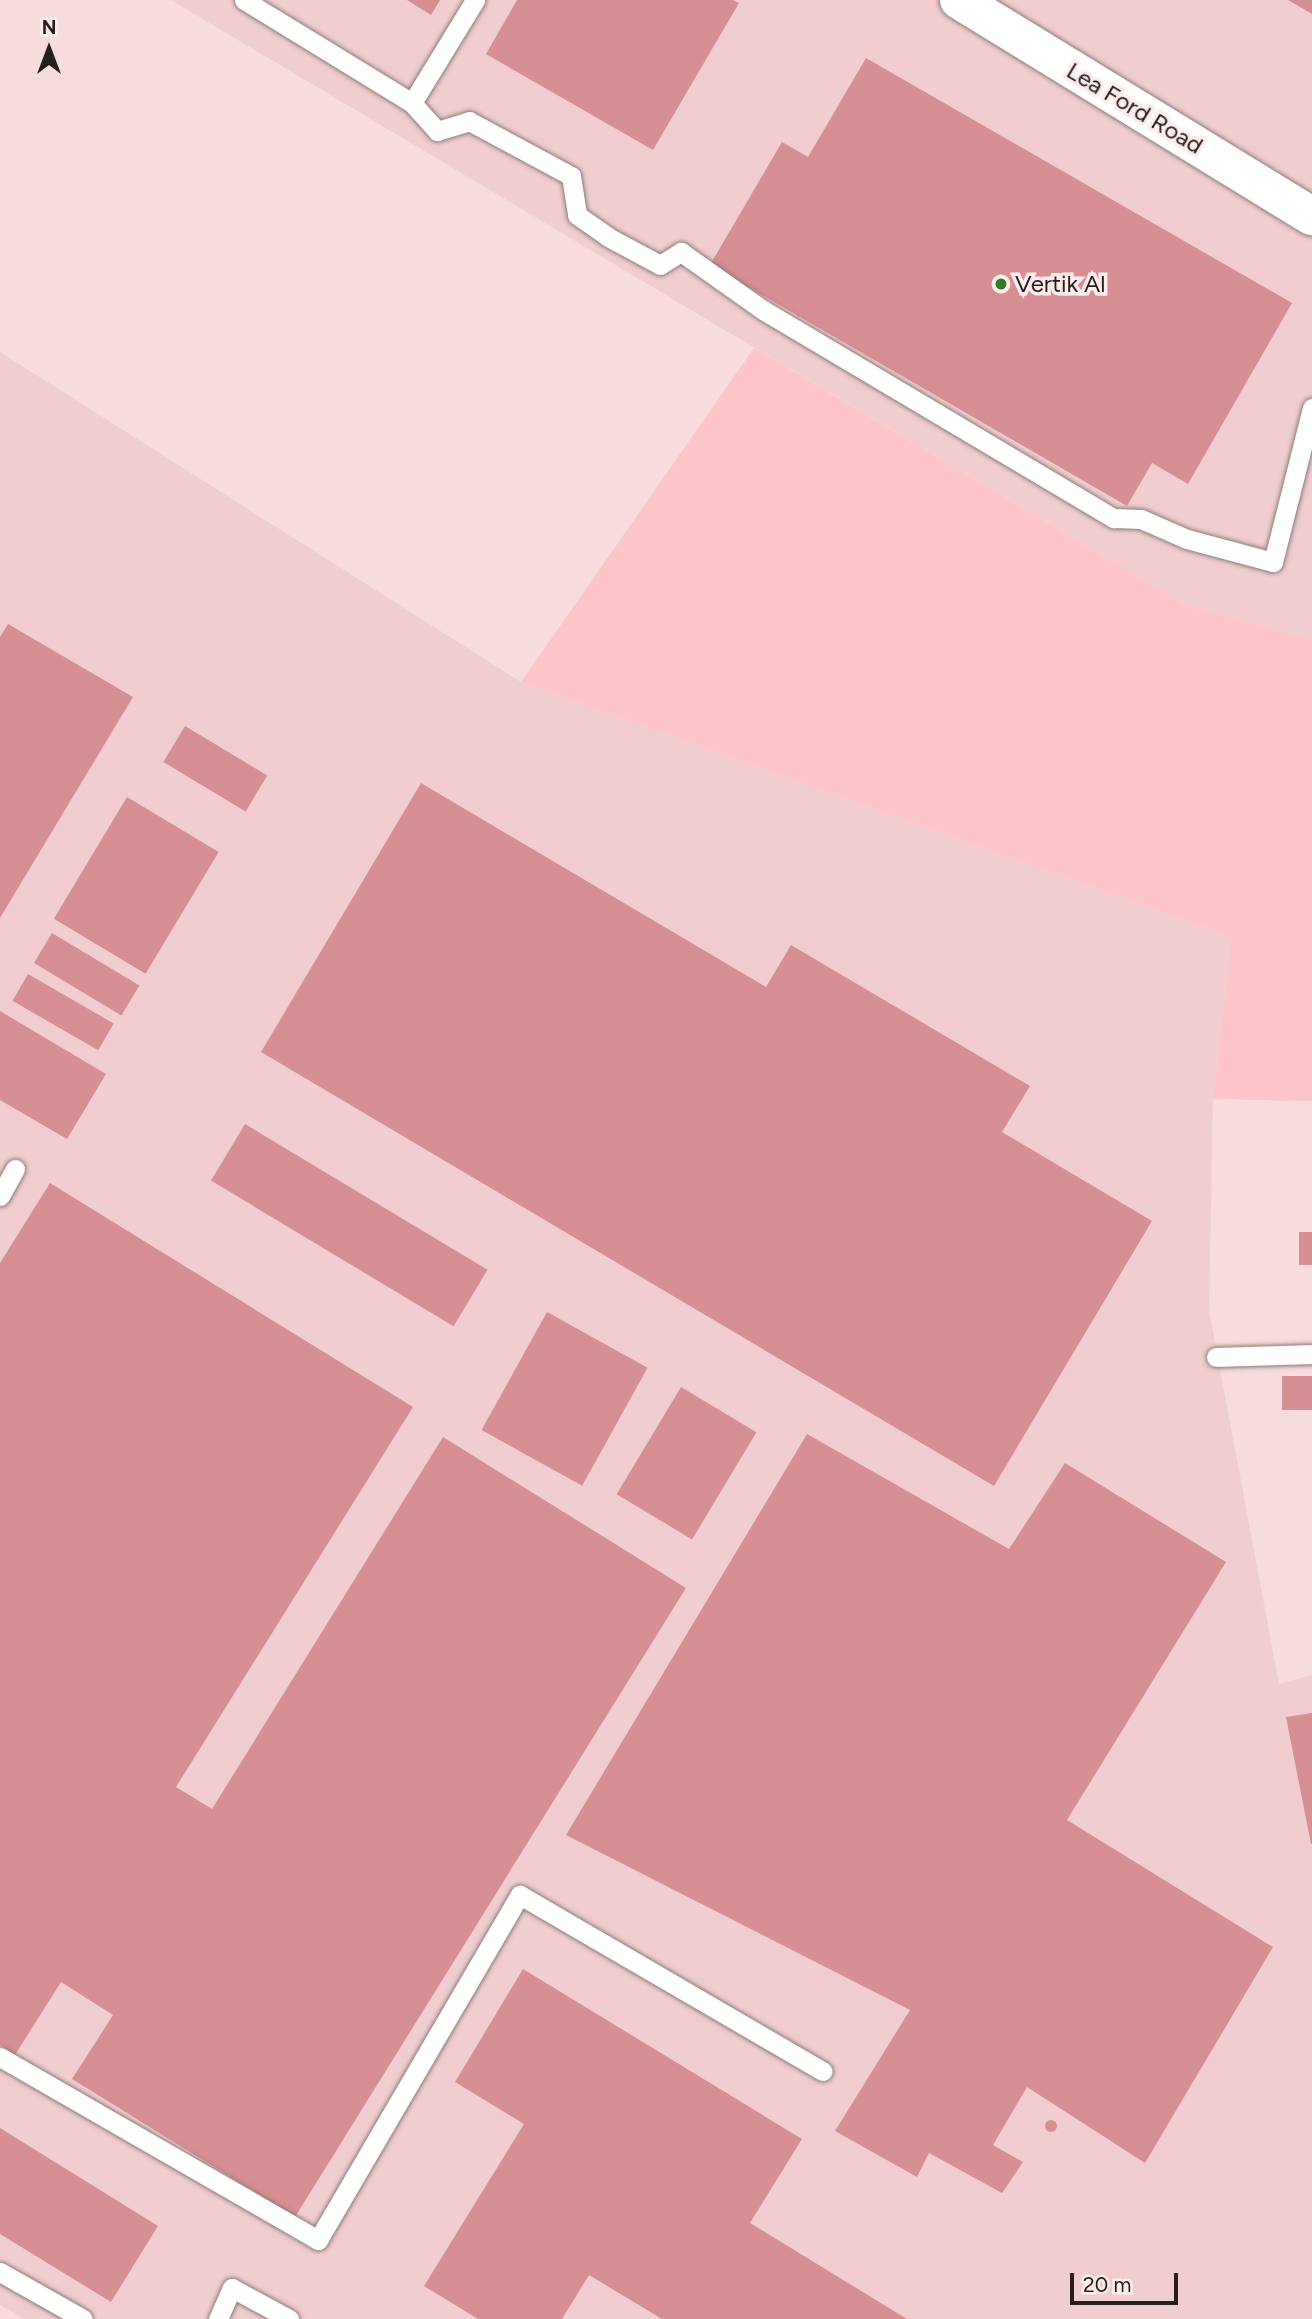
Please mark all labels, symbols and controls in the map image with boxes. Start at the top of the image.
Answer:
north arrow [14,14,84,84]
text: N [42,16,56,39]
street label: Lea Ford Road [1062,56,1208,160]
place label: Vertik Al [1015,270,1106,298]
marker: Vertik Al [993,276,1009,292]
scale bar [1074,2260,1182,2304]
text: 20 m [1083,2272,1131,2297]

